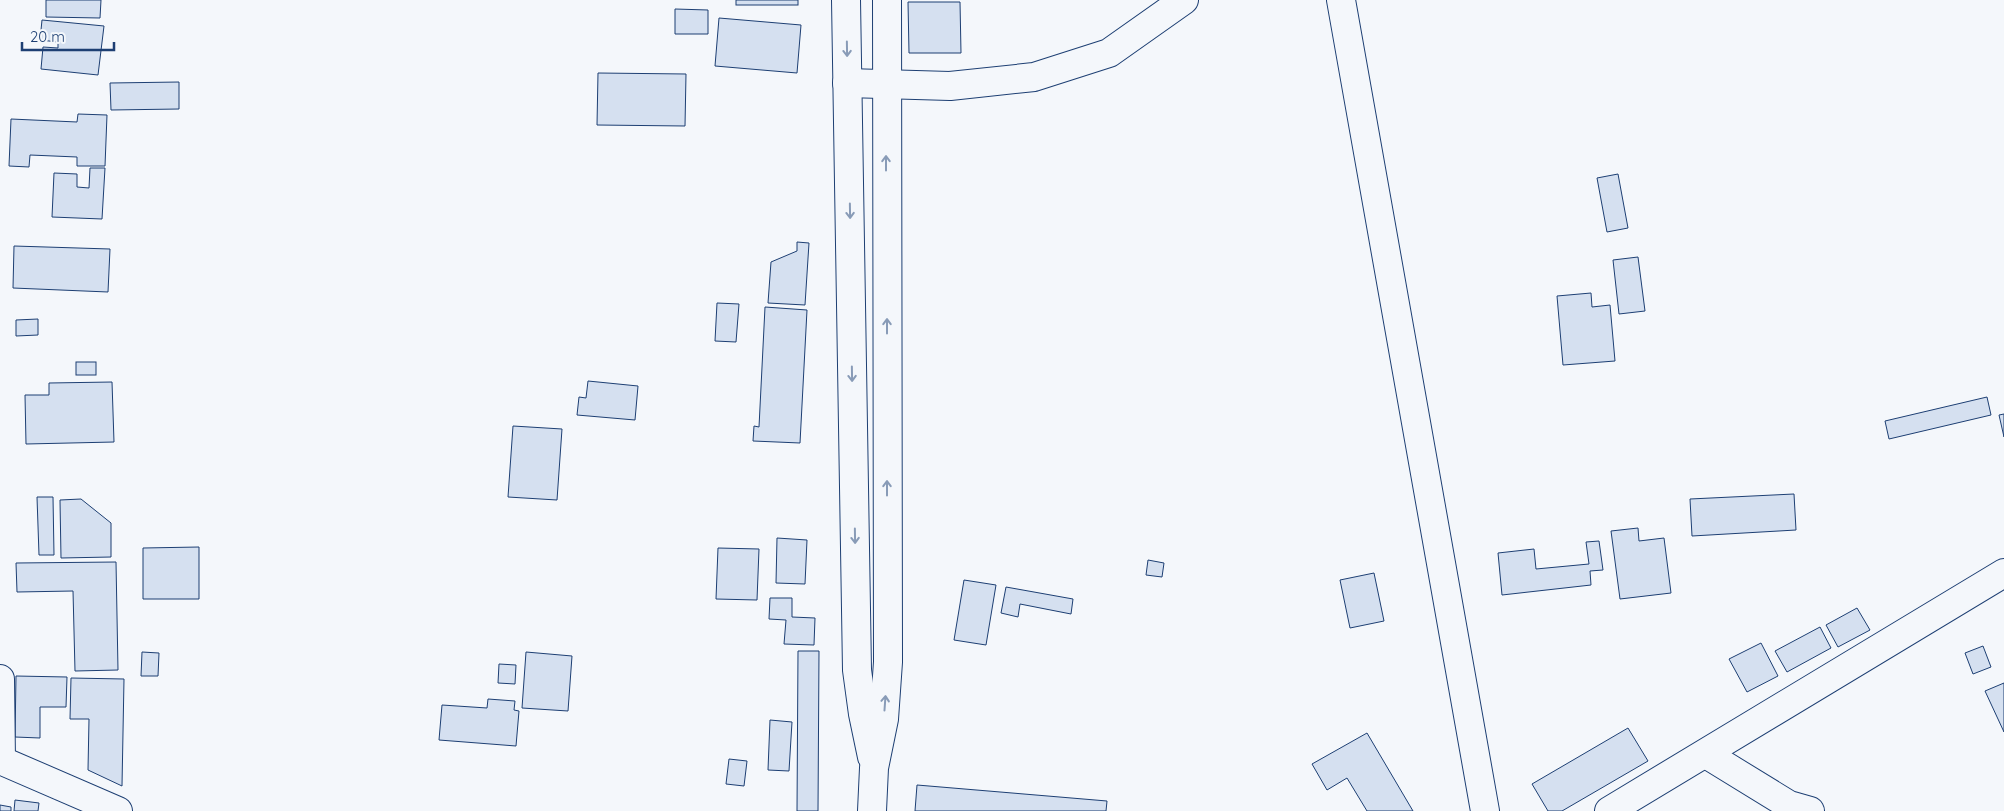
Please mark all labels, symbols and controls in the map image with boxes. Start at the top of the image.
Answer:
scale bar [22,20,115,52]
text: 20 m [30,27,65,46]
one-way arrow [842,40,852,56]
one-way arrow [881,155,891,172]
one-way arrow [845,203,854,219]
one-way arrow [882,318,892,334]
one-way arrow [848,365,857,381]
one-way arrow [882,480,892,496]
one-way arrow [850,528,860,544]
one-way arrow [880,695,889,711]

